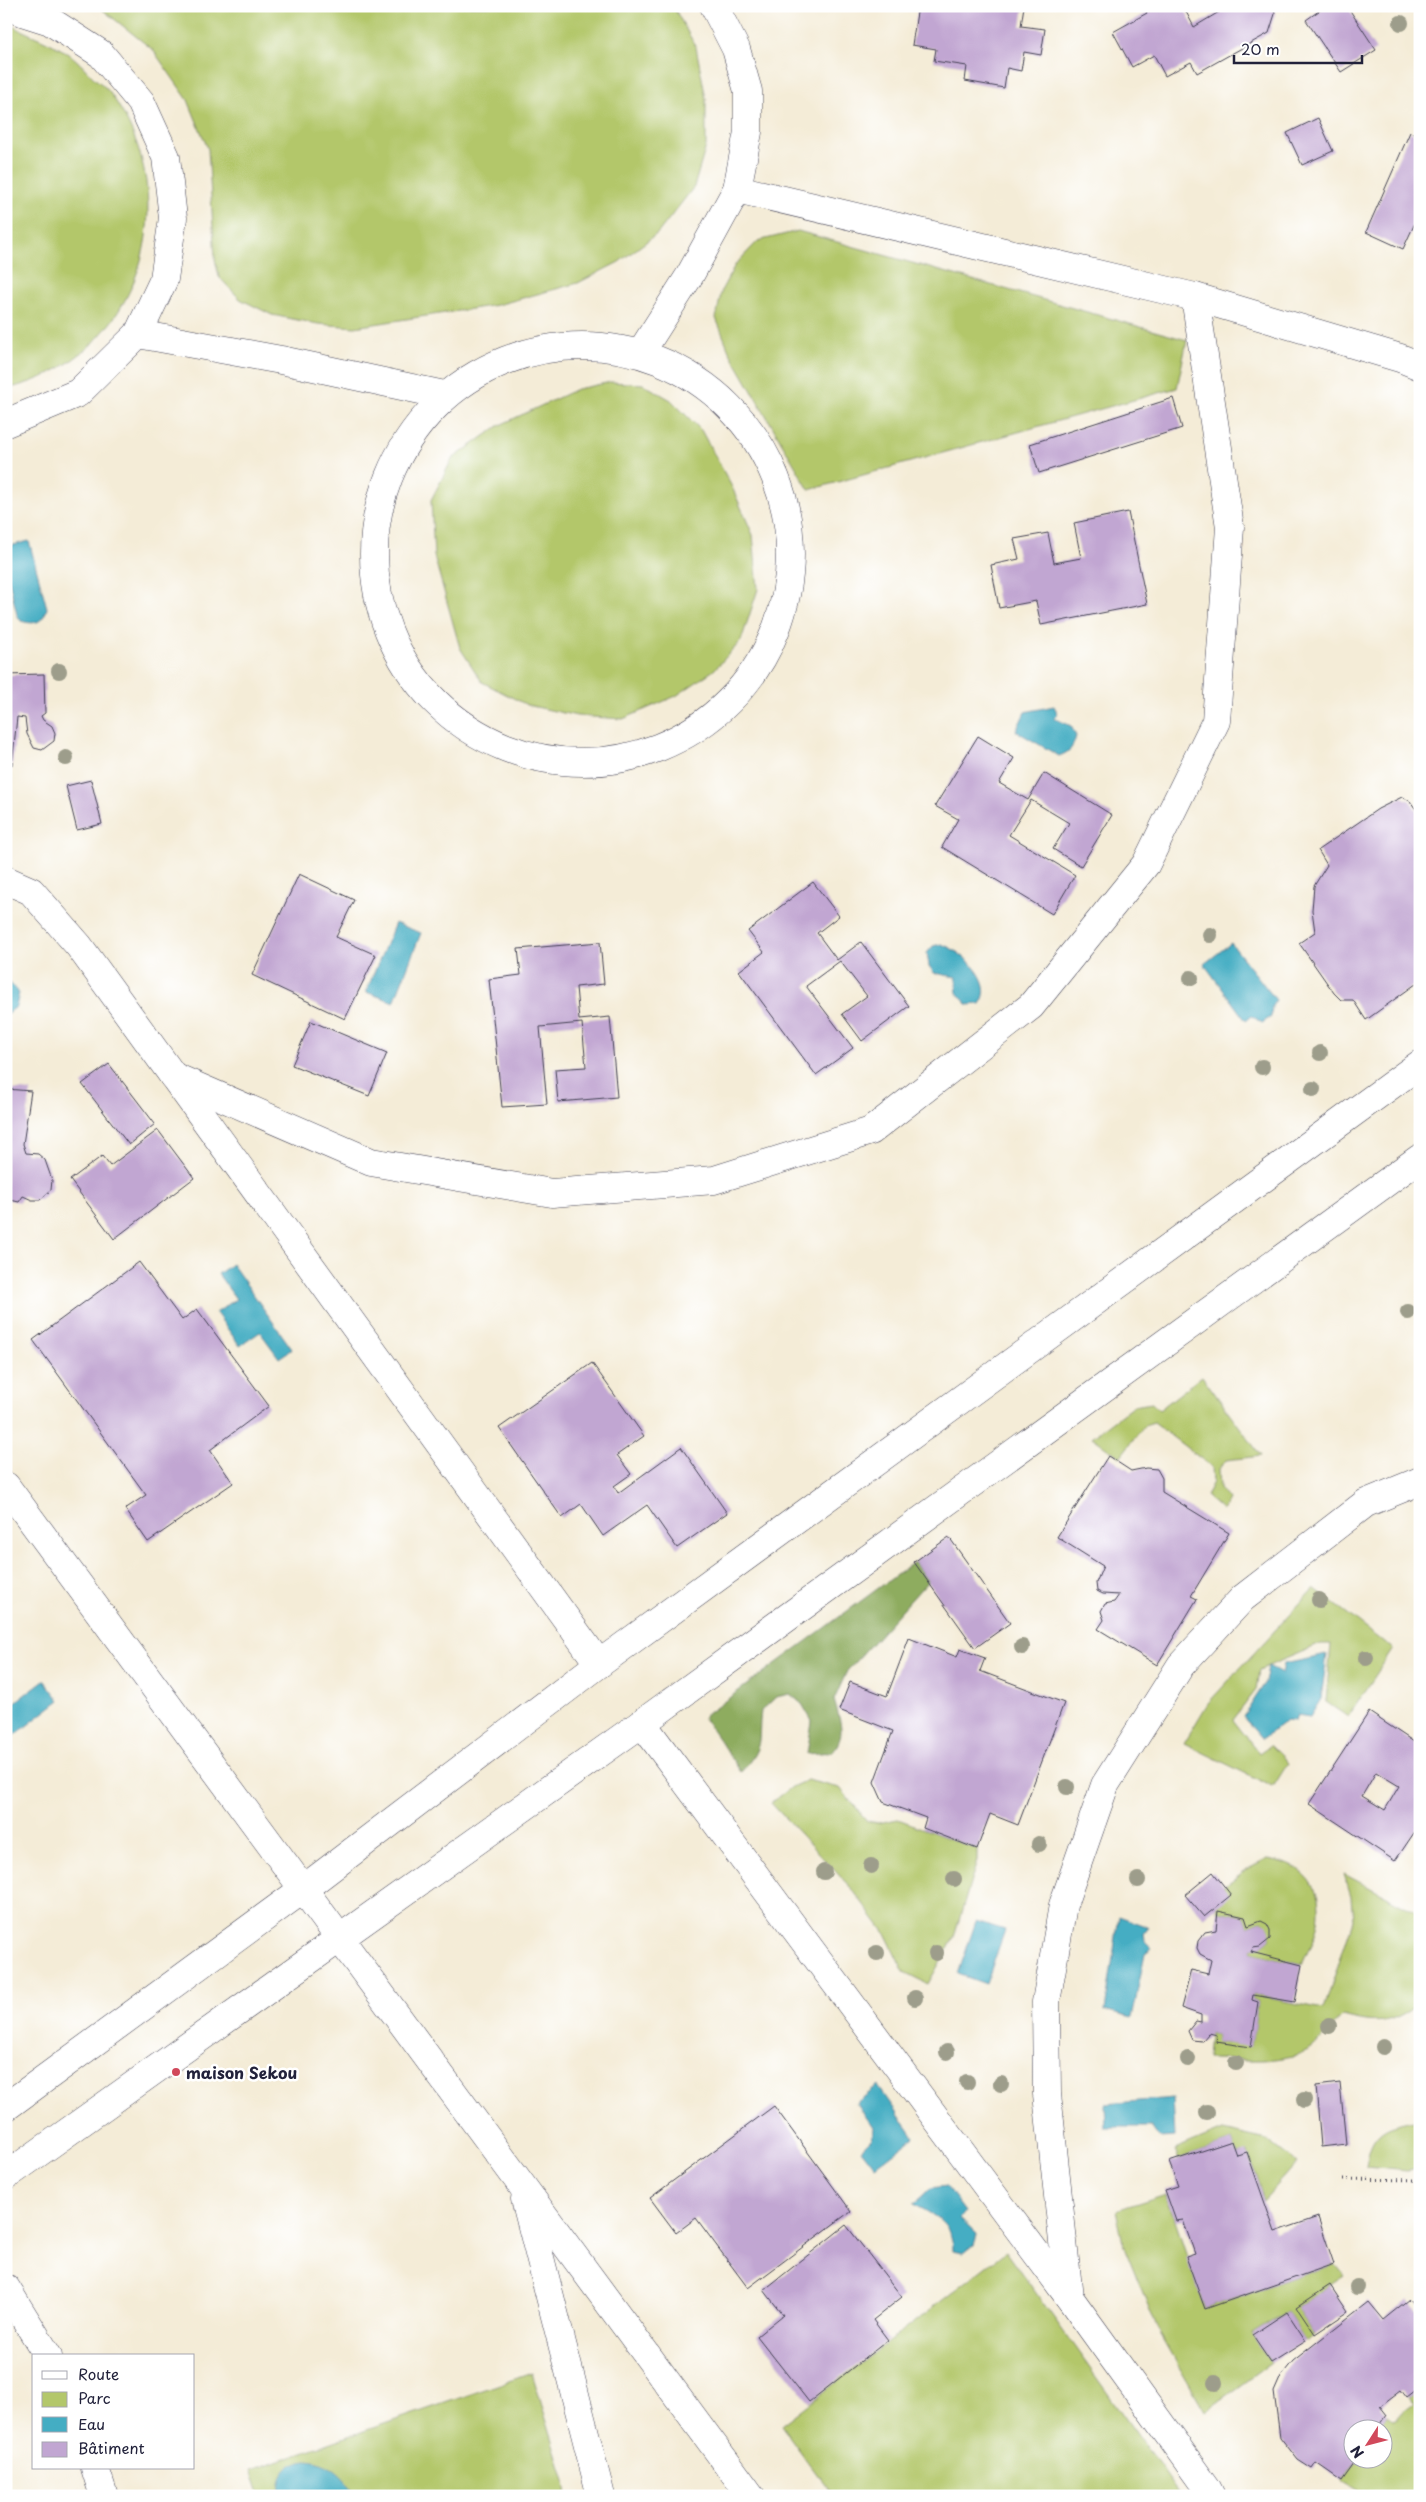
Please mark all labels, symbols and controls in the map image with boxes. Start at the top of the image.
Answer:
scale bar [1234,32,1361,64]
text: 20 m [1241,37,1280,60]
place label: maison Sekou [186,2060,297,2084]
marker: maison Sekou [170,2066,182,2078]
legend [32,2354,195,2470]
text: Route [78,2362,119,2385]
text: Parc [78,2386,111,2409]
text: Eau [78,2412,105,2435]
north arrow [1344,2420,1394,2470]
text: Bâtiment [78,2436,145,2459]
text: N [1345,2441,1369,2463]

